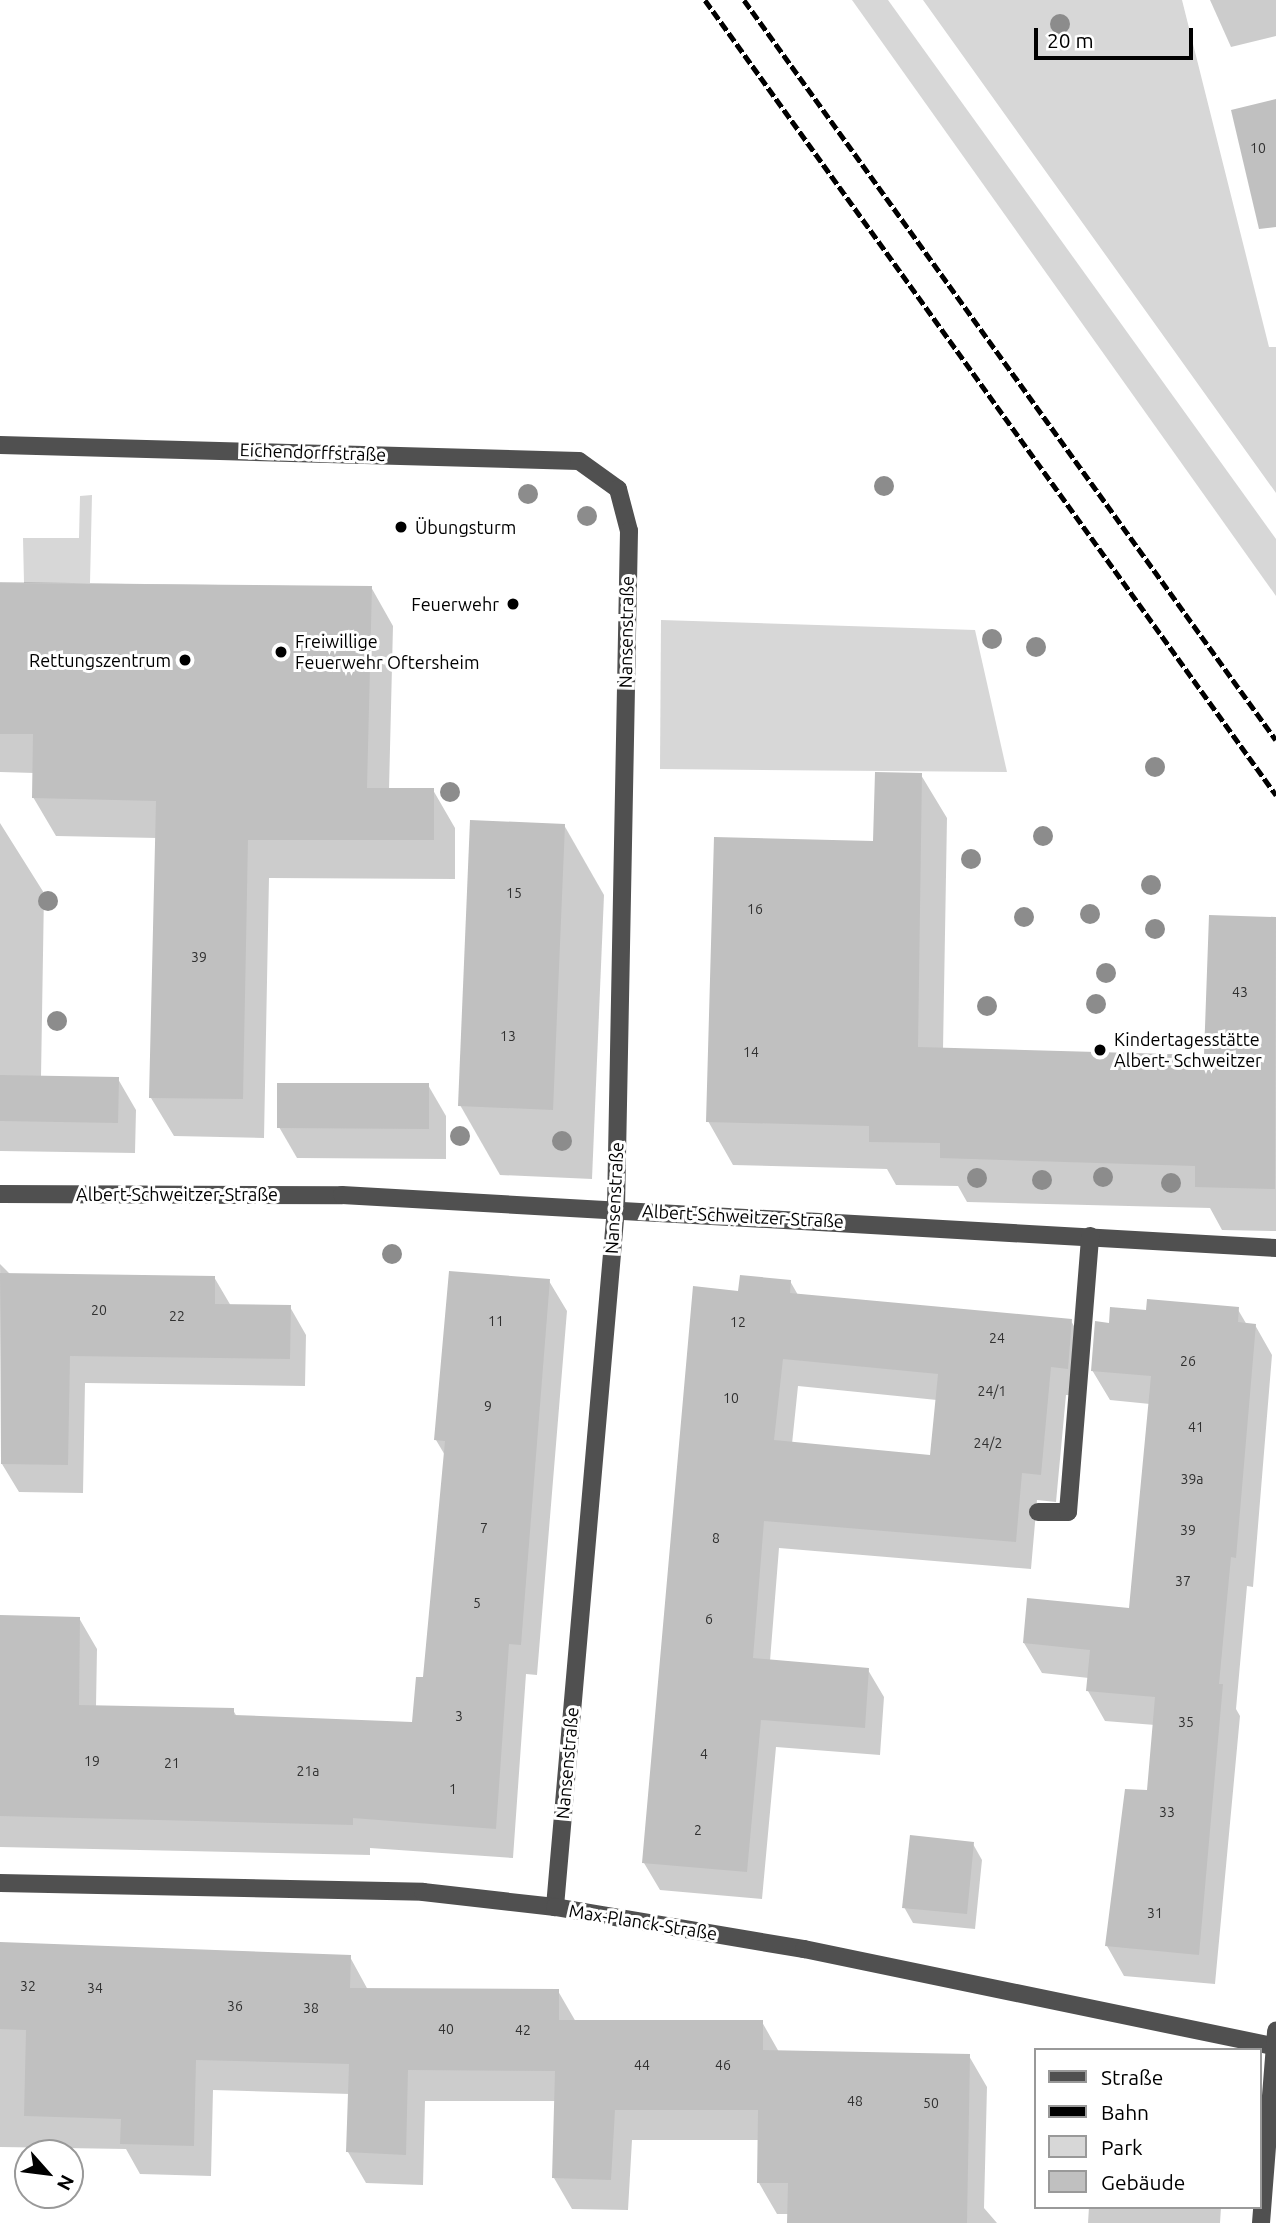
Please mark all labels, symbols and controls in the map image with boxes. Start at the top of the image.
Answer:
scale bar [1038,14,1197,58]
text: 20 m [1047,28,1094,52]
house number: 10 [1250,140,1266,156]
street label: Eichendorffstraße [239,439,387,465]
place label: Übungsturm [415,516,516,538]
marker: Übungsturm [393,519,409,535]
street label: Nansenstraße [614,576,638,688]
place label: Feuerwehr [411,593,499,615]
marker: Feuerwehr [505,596,521,612]
place label: Freiwillige Feuerwehr Oftersheim [295,631,479,674]
marker: Freiwillige Feuerwehr Oftersheim [273,644,289,660]
place label: Rettungszentrum [29,649,171,671]
marker: Rettungszentrum [177,652,193,668]
house number: 15 [506,885,522,901]
house number: 16 [747,901,763,917]
house number: 39 [191,949,207,965]
house number: 43 [1232,984,1248,1000]
house number: 13 [500,1028,516,1044]
place label: Kindertagesstätte Albert- Schweitzer [1114,1029,1262,1072]
marker: Kindertagesstätte Albert- Schweitzer [1092,1042,1108,1058]
house number: 14 [743,1044,759,1060]
street label: Nansenstraße [600,1141,628,1255]
street label: Albert-Schweitzer-Straße [76,1183,278,1205]
street label: Albert-Schweitzer-Straße [642,1200,844,1232]
house number: 20 [91,1302,107,1318]
house number: 22 [169,1308,185,1324]
house number: 11 [488,1313,504,1329]
house number: 12 [730,1314,746,1330]
house number: 24 [989,1330,1005,1346]
house number: 26 [1180,1353,1196,1369]
house number: 24/1 [978,1383,1006,1399]
house number: 10 [723,1390,739,1406]
house number: 9 [484,1398,492,1414]
house number: 41 [1188,1419,1204,1435]
house number: 24/2 [974,1435,1002,1451]
house number: 39a [1181,1471,1203,1487]
house number: 7 [480,1520,488,1536]
house number: 39 [1180,1522,1196,1538]
house number: 8 [712,1530,720,1546]
house number: 37 [1175,1573,1191,1589]
house number: 5 [473,1595,481,1611]
house number: 6 [705,1611,713,1627]
street label: Nansenstraße [551,1706,583,1820]
house number: 3 [455,1708,463,1724]
house number: 35 [1178,1714,1194,1730]
house number: 4 [700,1746,708,1762]
house number: 19 [84,1753,100,1769]
house number: 21 [164,1755,180,1771]
house number: 21a [297,1763,319,1779]
house number: 1 [449,1781,457,1797]
house number: 33 [1159,1804,1175,1820]
house number: 2 [694,1822,702,1838]
street label: Max-Planck-Straße [567,1900,719,1944]
house number: 31 [1147,1905,1163,1921]
house number: 32 [20,1978,36,1994]
house number: 34 [87,1980,103,1996]
house number: 36 [227,1998,243,2014]
house number: 38 [303,2000,319,2016]
house number: 40 [438,2021,454,2037]
house number: 42 [515,2022,531,2038]
legend [1034,2048,1262,2209]
house number: 44 [634,2057,650,2073]
house number: 46 [715,2057,731,2073]
text: Straße [1101,2065,1163,2089]
house number: 48 [847,2093,863,2109]
house number: 50 [923,2095,939,2111]
text: Bahn [1101,2100,1149,2124]
text: Park [1101,2135,1143,2159]
north arrow [14,2139,84,2209]
text: Gebäude [1101,2170,1185,2194]
text: N [53,2171,79,2194]

